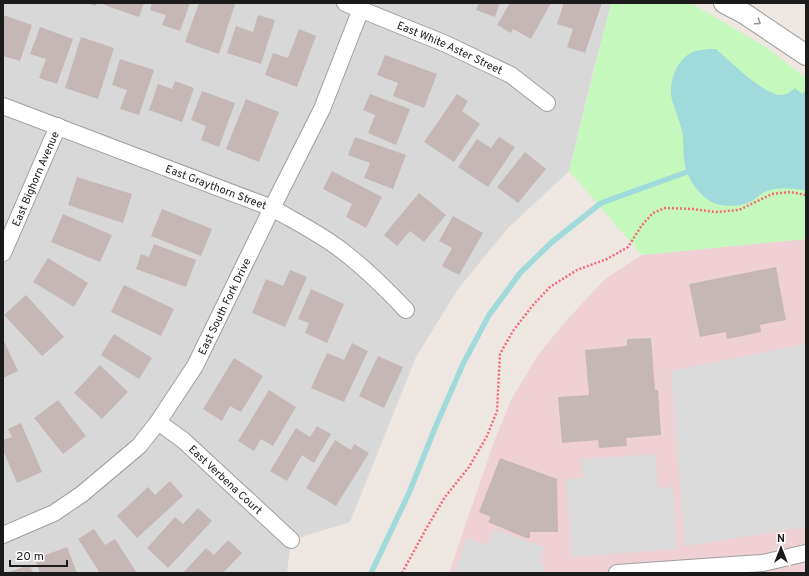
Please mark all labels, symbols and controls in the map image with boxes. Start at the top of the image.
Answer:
one-way arrow [754,17,761,25]
street label: East White Aster Street [395,19,505,78]
street label: East Bighorn Avenue [9,129,63,229]
street label: East Graythorn Street [163,162,268,213]
street label: East South Fork Drive [196,256,254,357]
street label: East Verbena Court [185,443,265,518]
north arrow [761,528,801,568]
text: N [777,532,785,546]
scale bar [10,542,67,568]
text: 20 m [16,549,44,565]

